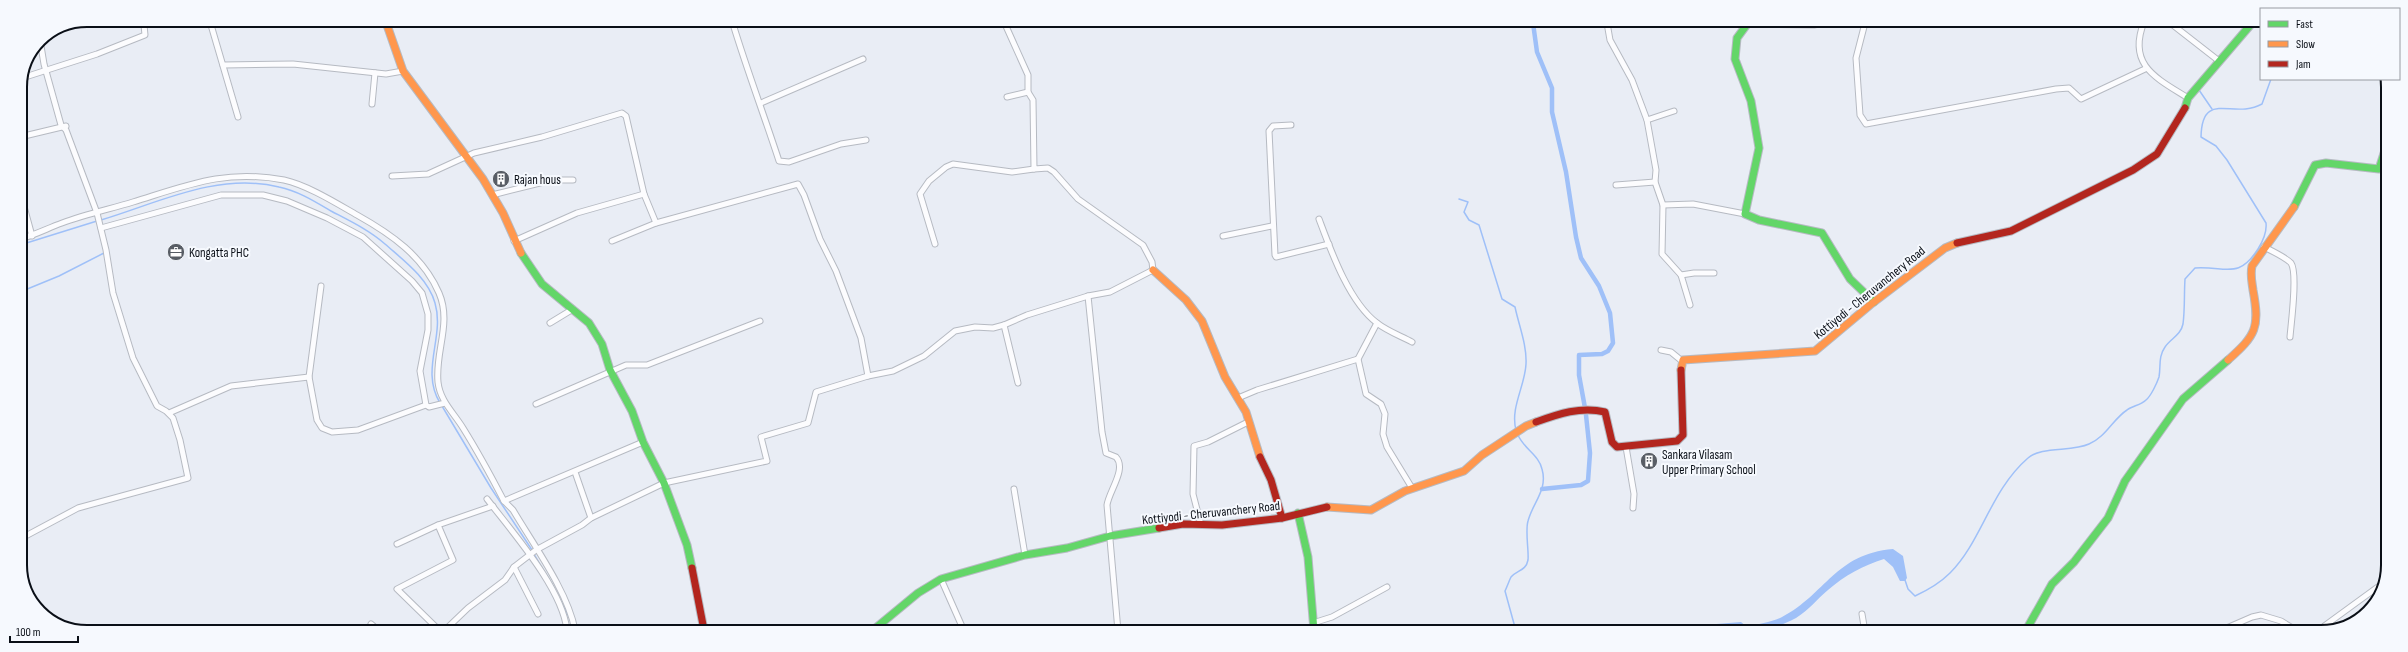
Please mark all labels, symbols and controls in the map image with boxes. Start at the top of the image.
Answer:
legend [2260,8,2400,80]
text: Fast [2296,17,2313,32]
text: Slow [2296,37,2315,52]
text: Jam [2295,57,2311,72]
building icon: Rajan hous [491,169,511,189]
place label: Rajan hous [514,172,561,188]
office icon: Kongatta PHC [166,242,186,262]
street label: Kottiyodi - Cheruvanchery Road [1811,243,1929,343]
place label: Kongatta PHC [189,245,249,261]
place label: Sankara Vilasam Upper Primary School [1662,447,1756,478]
building icon: Sankara Vilasam Upper Primary School [1639,451,1659,471]
street label: Kottiyodi - Cheruvanchery Road [1141,498,1281,528]
scale bar [10,618,78,644]
text: 100 m [16,625,41,640]

